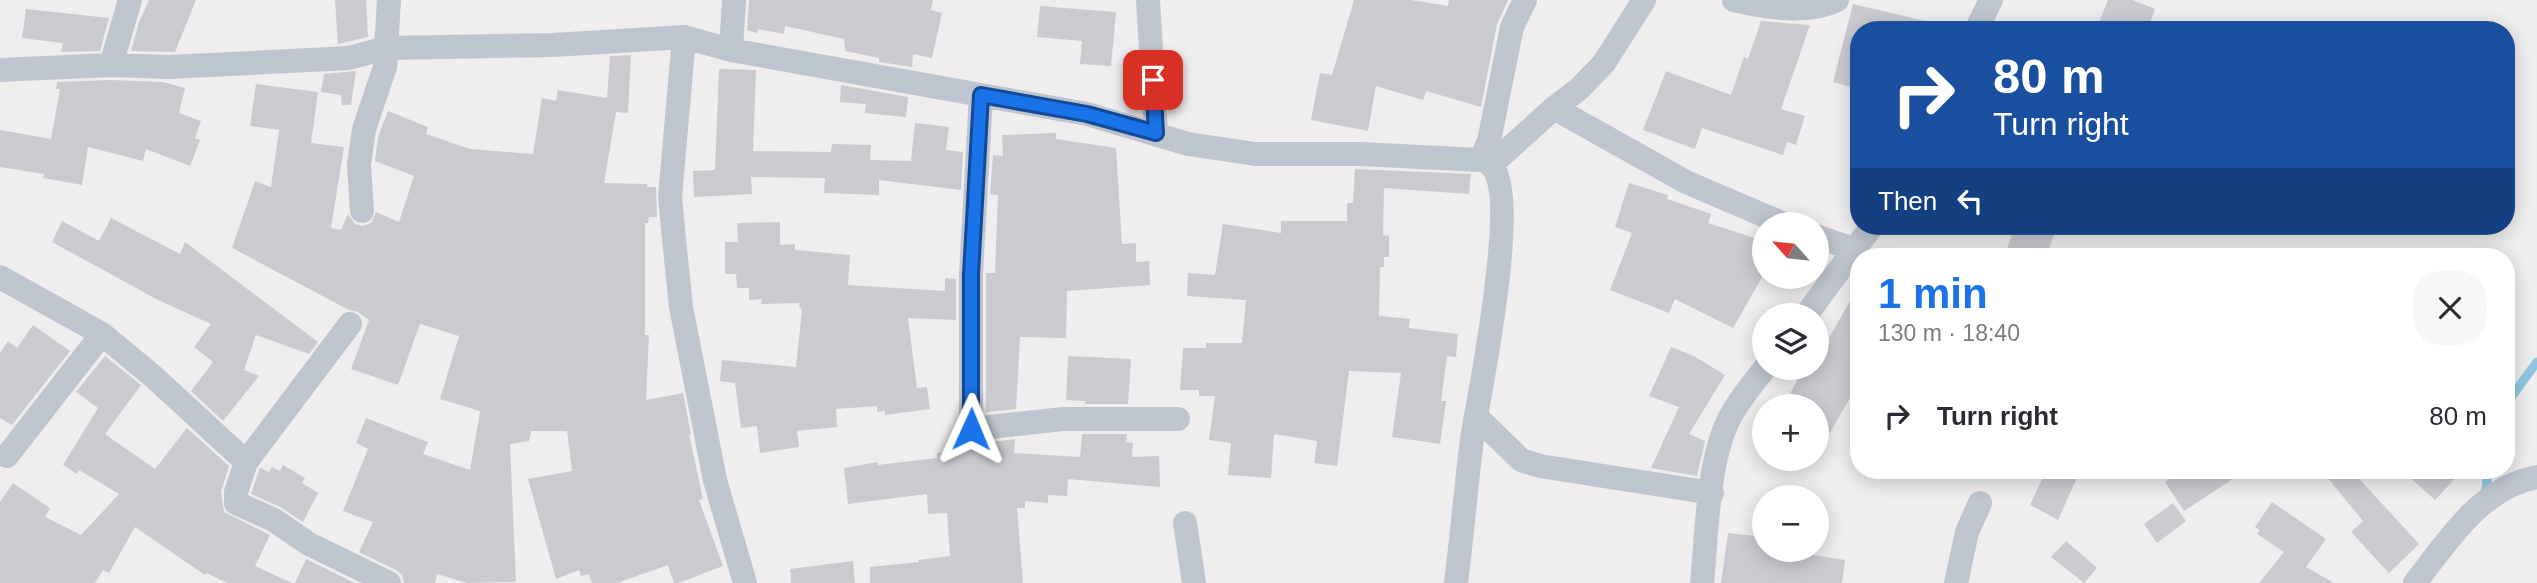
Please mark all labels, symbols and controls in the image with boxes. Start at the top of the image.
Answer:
icon: right [1878,49,1969,140]
text: 80 m [1993,49,2105,103]
pin [1123,50,1183,110]
icon: arrive [1134,61,1172,99]
text: Turn right [1993,106,2129,142]
icon: left [1951,182,1989,220]
text: Then [1878,186,1937,216]
north arrow [1752,212,1829,289]
map controls [1752,212,1829,562]
text: 1 min [1878,270,1988,317]
button: close [2413,271,2487,345]
button: layers [1752,303,1829,380]
text: 130 m · 18:40 [1878,320,2020,346]
position arrow [934,392,1008,466]
button: + [1752,394,1829,471]
icon: right [1878,397,1916,435]
text: Turn right [1937,401,2058,431]
text: 80 m [2429,401,2487,431]
button: − [1752,485,1829,562]

